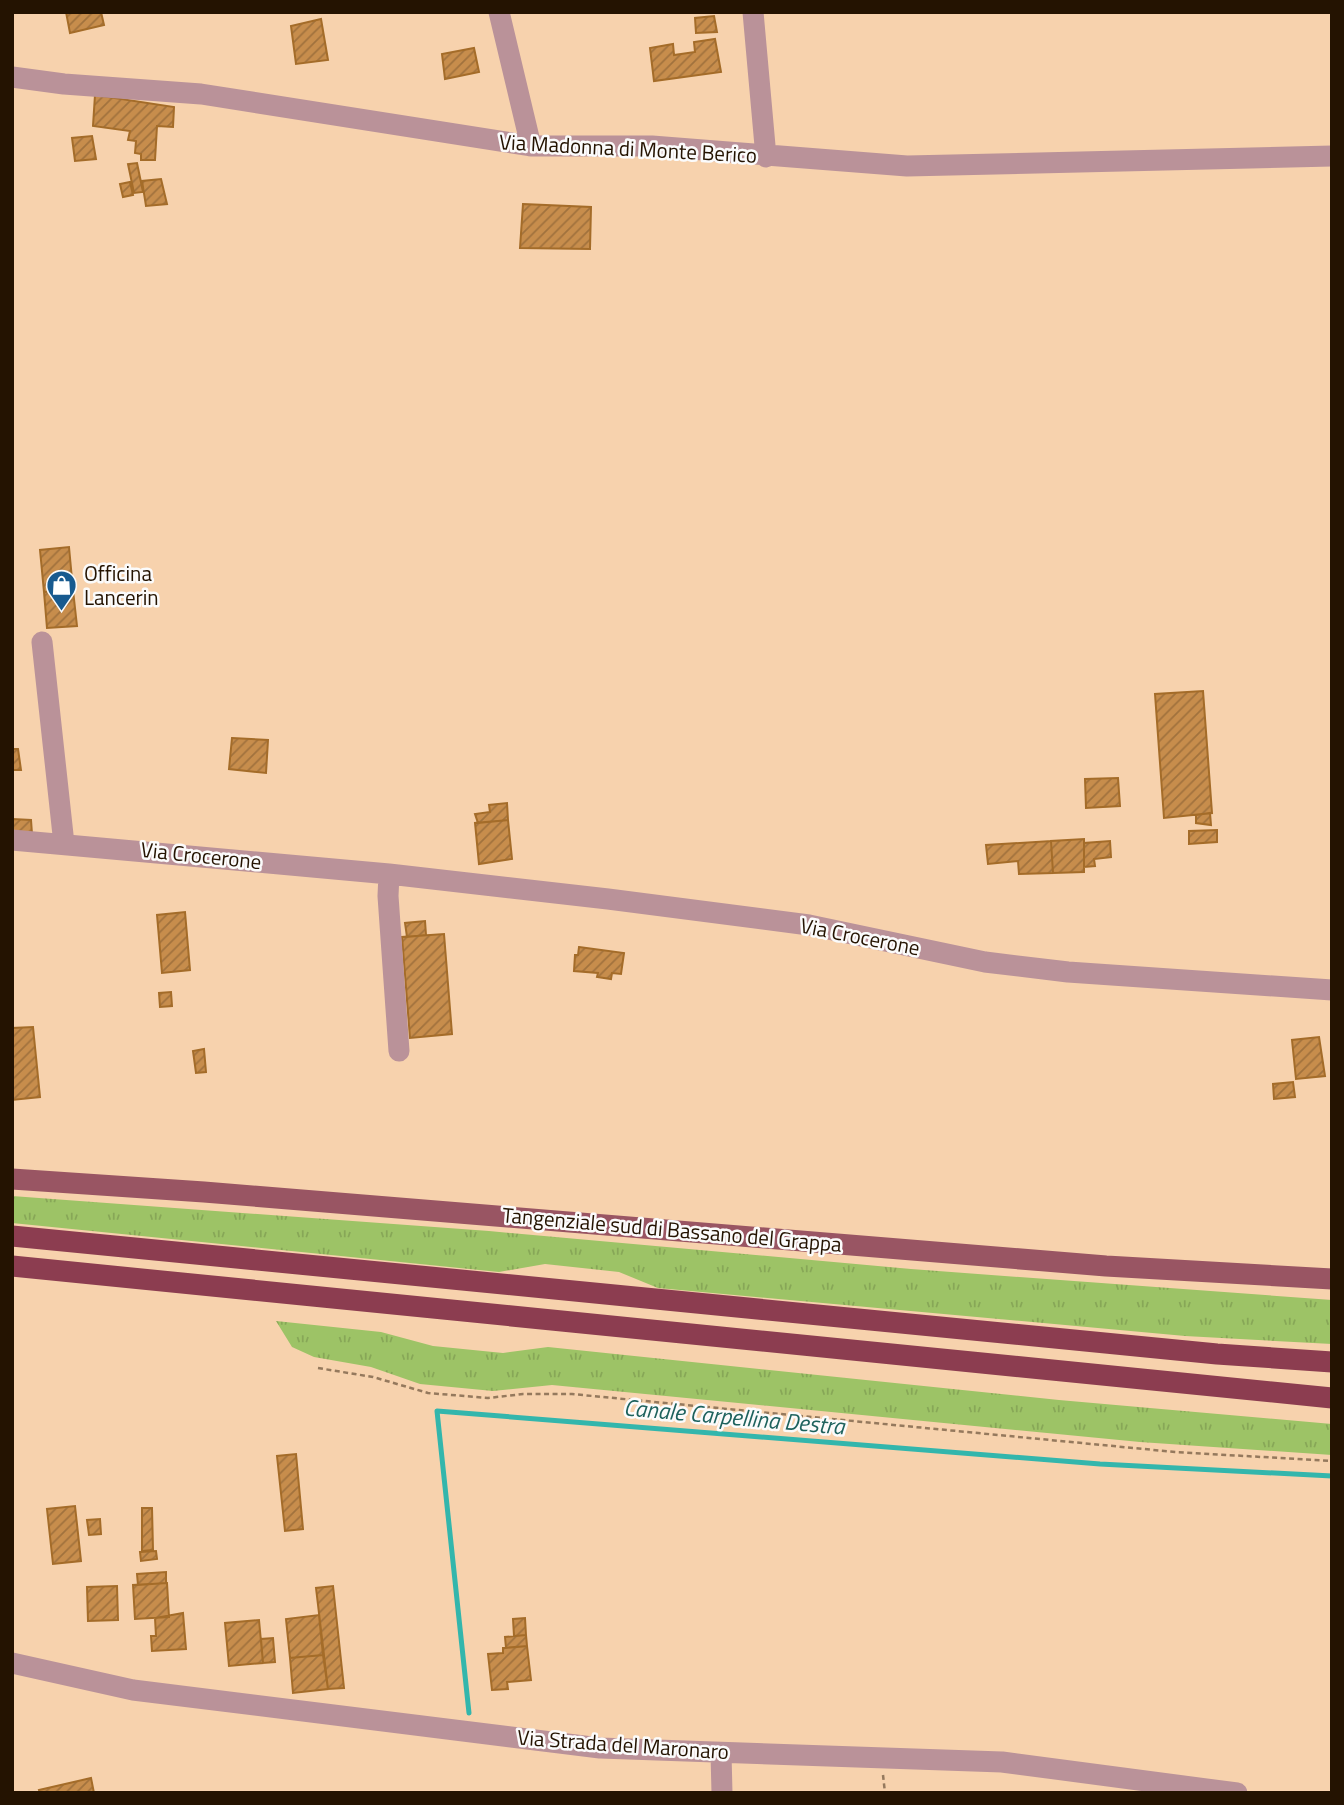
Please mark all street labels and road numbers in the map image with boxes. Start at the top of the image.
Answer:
street label: Via Madonna di Monte Berico [498,125,758,171]
street label: Via Crocerone [139,833,263,877]
street label: Via Crocerone [798,909,923,963]
street label: Tangenziale sud di Bassano del Grappa [501,1198,844,1260]
street label: Via Strada del Maronaro [516,1721,730,1767]

